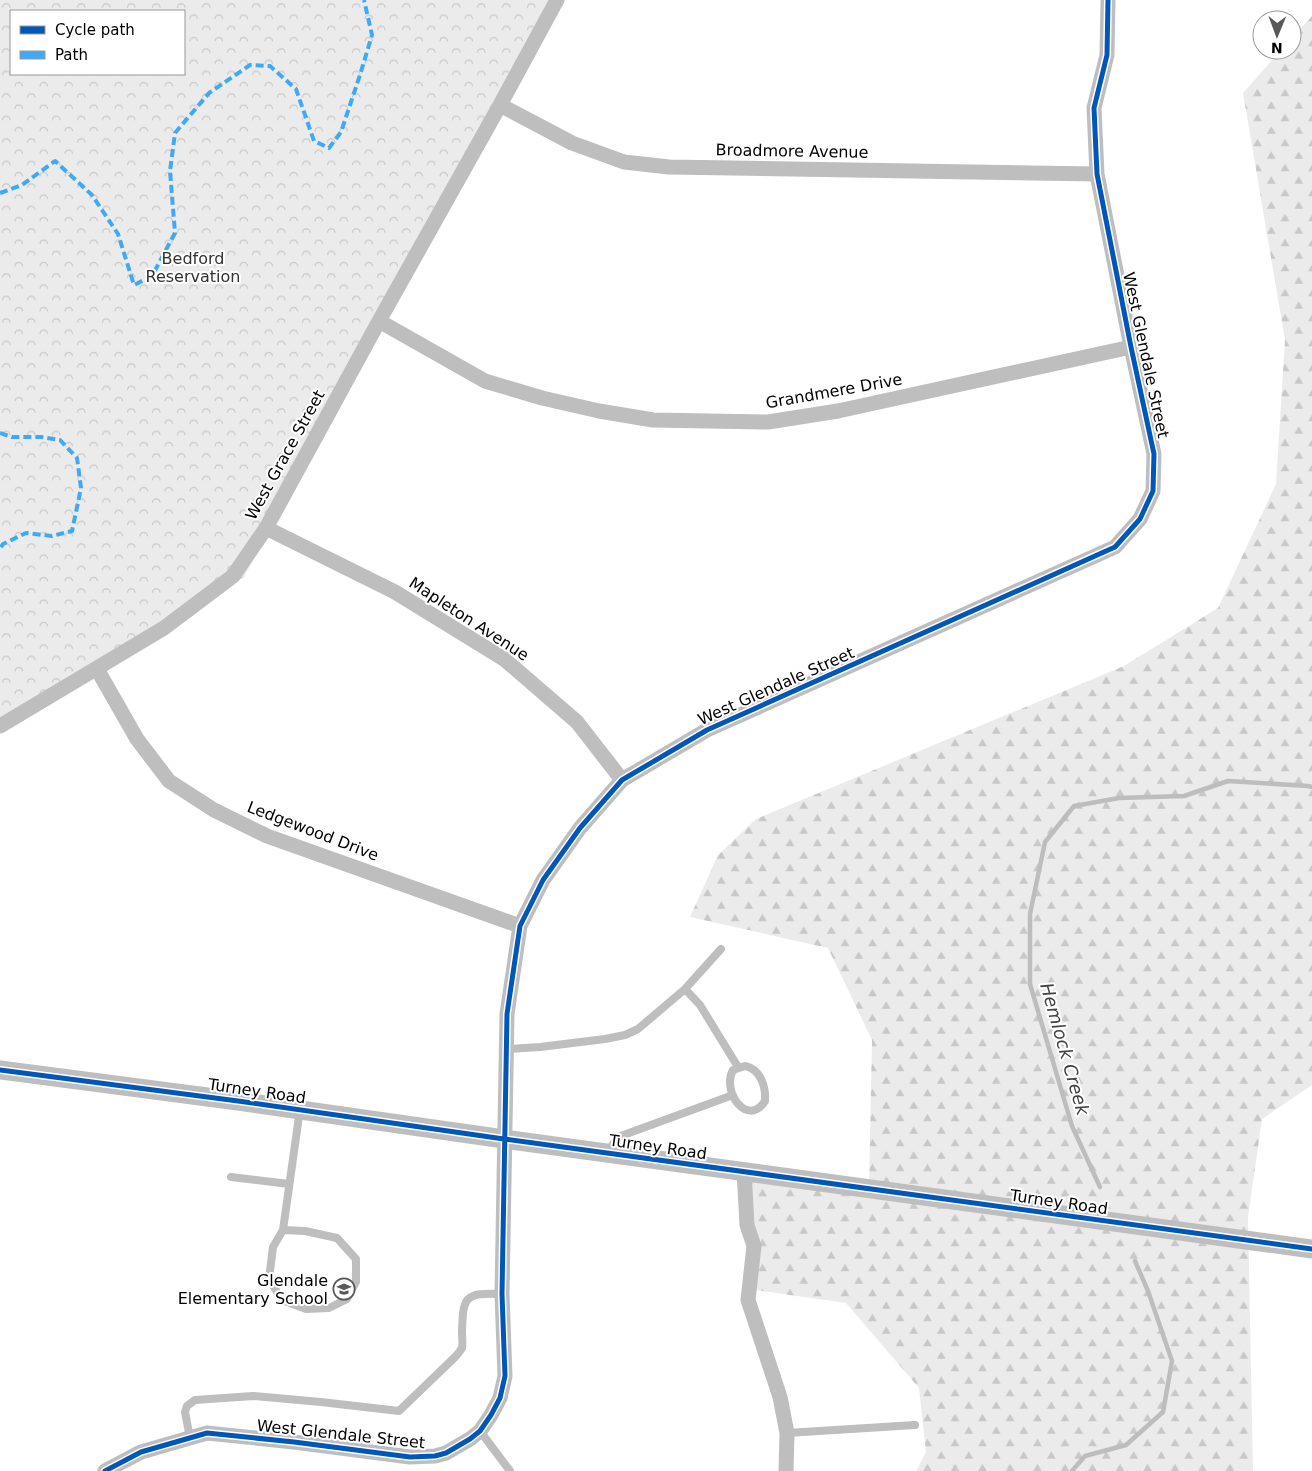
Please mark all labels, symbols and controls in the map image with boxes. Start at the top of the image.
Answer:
legend [10,10,185,75]
north arrow [1252,10,1302,60]
text: Cycle path [55,21,135,39]
text: N [1271,40,1283,56]
text: Path [55,46,88,64]
street label: Broadmore Avenue [715,140,869,162]
park label: Bedford Reservation [146,249,240,286]
street label: West Glendale Street [1119,270,1173,440]
street label: Grandmere Drive [764,370,904,412]
street label: West Grace Street [241,387,329,523]
street label: Mapleton Avenue [406,573,532,665]
street label: West Glendale Street [695,643,857,729]
street label: Ledgewood Drive [245,797,381,865]
water label: Hemlock Creek [1036,980,1094,1119]
street label: Turney Road [206,1075,307,1107]
street label: Turney Road [607,1131,708,1163]
street label: Turney Road [1008,1186,1109,1218]
place label: Glendale Elementary School [178,1271,328,1308]
school or university icon: Glendale Elementary School [332,1277,356,1301]
street label: West Glendale Street [256,1416,426,1452]

